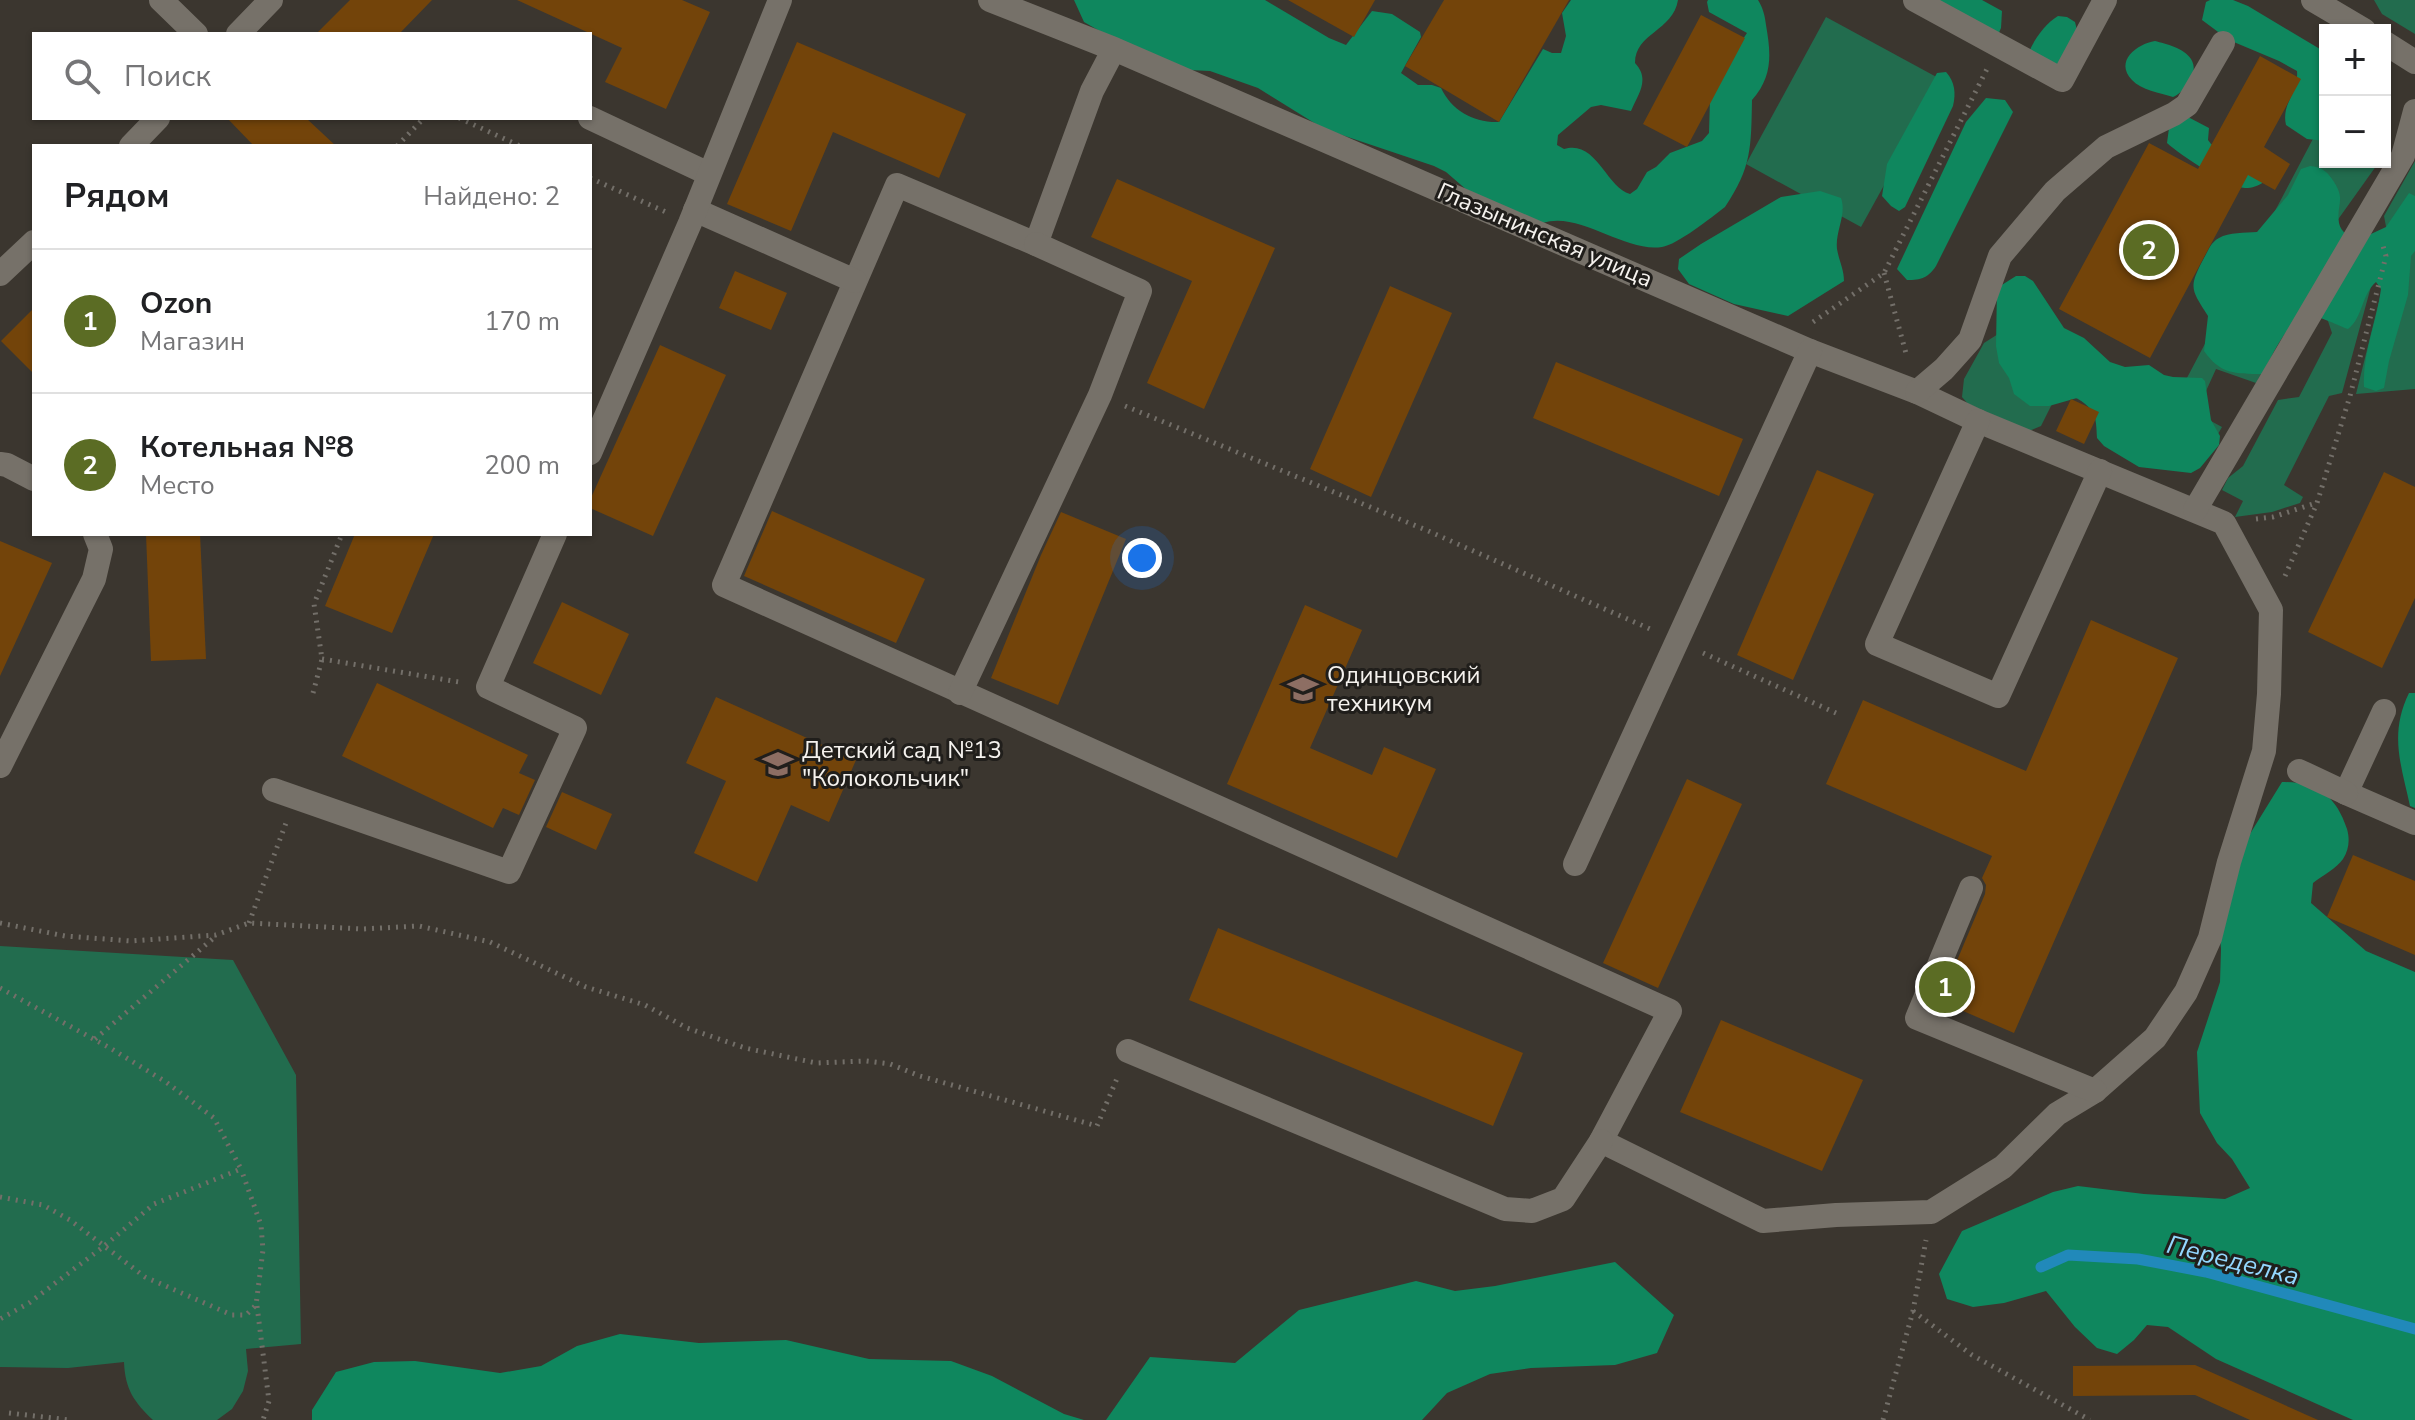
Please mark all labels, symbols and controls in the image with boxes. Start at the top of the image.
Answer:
map controls [2319,24,2391,168]
button: + [2319,24,2391,96]
search box [32,32,592,120]
icon: search [60,54,104,98]
text: Поиск [124,56,211,97]
button: − [2319,96,2391,168]
text: Рядом [64,173,170,219]
street label: Глазынинская улица [1432,175,1658,295]
text: Найдено: 2 [423,179,560,214]
pin: 2 [2123,220,2175,280]
text: Ozon [140,283,212,324]
text: 1 [82,304,98,339]
text: 170 m [484,304,560,339]
text: Магазин [140,324,245,359]
text: Котельная №8 [140,427,354,468]
text: 2 [82,448,98,483]
text: 200 m [484,448,560,483]
text: Место [140,468,215,503]
your location [1122,538,1162,578]
place label: Одинцовский техникум [1327,659,1481,719]
school or university icon: Одинцовский техникум [1286,672,1320,706]
place label: Детский сад №13 "Колокольчик" [802,734,1002,794]
school or university icon: Детский сад №13 "Колокольчик" [761,747,795,781]
pin: 1 [1919,957,1971,1017]
water label: Переделка [2163,1227,2303,1294]

